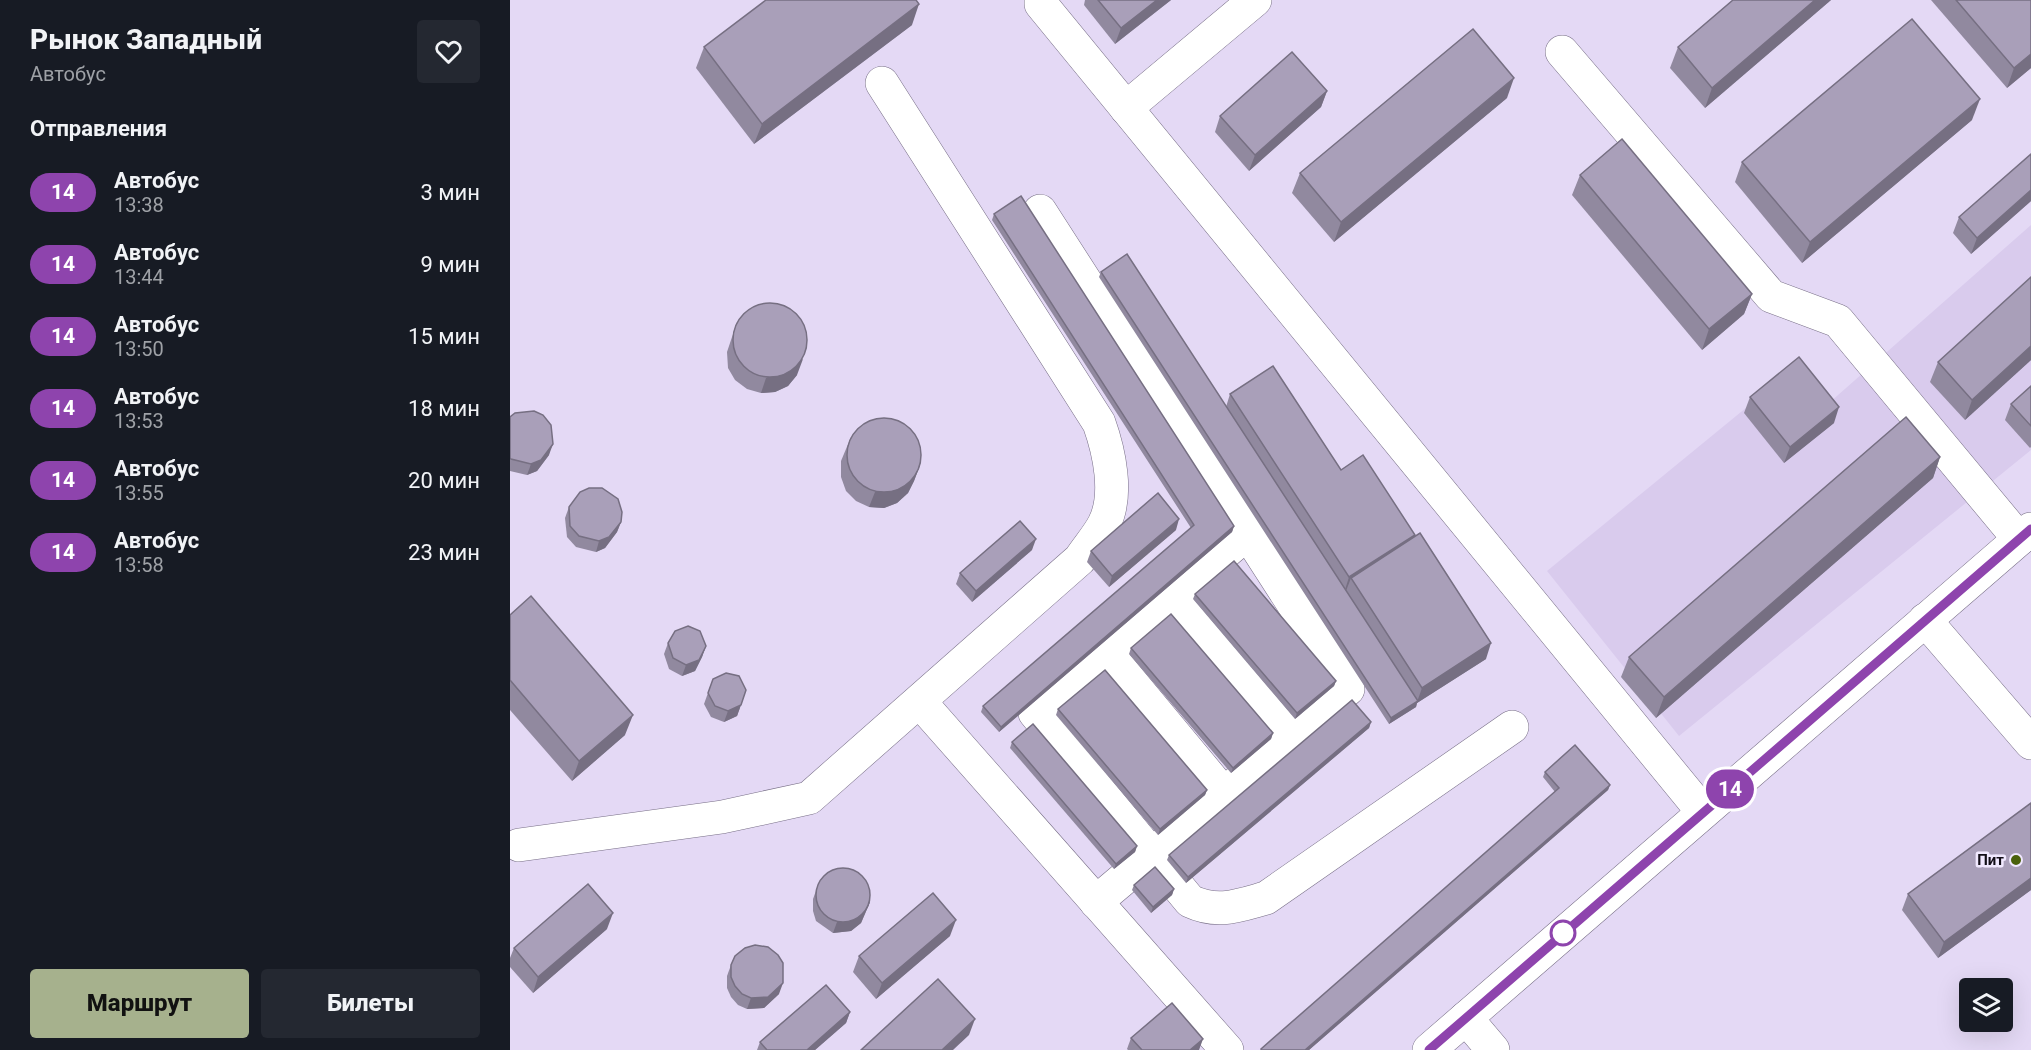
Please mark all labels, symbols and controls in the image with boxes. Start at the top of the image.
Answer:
button: heart [417,20,480,83]
text: Рынок Западный [30,23,262,56]
text: Автобус [30,62,106,86]
text: Отправления [30,116,167,141]
text: Автобус [114,168,199,193]
text: 14 [51,180,75,204]
text: 3 мин [420,180,480,205]
text: 13:38 [114,193,164,217]
text: Автобус [114,240,199,265]
text: 14 [51,252,75,276]
text: 9 мин [420,252,480,277]
text: 13:44 [114,265,164,289]
text: Автобус [114,312,199,337]
text: 14 [51,324,75,348]
text: 15 мин [408,324,480,349]
text: 13:50 [114,337,164,361]
text: Автобус [114,384,199,409]
text: 14 [51,396,75,420]
text: 18 мин [408,396,480,421]
text: 13:53 [114,409,164,433]
text: Автобус [114,456,199,481]
text: 14 [51,468,75,492]
text: 20 мин [408,468,480,493]
text: 13:55 [114,481,164,505]
text: Автобус [114,528,199,553]
text: 14 [51,540,75,564]
text: 23 мин [408,540,480,565]
text: 13:58 [114,553,164,577]
line badge: 14 [1703,770,1757,808]
text: 14 [1718,777,1742,801]
place label: Пит [1977,851,2004,869]
marker: Пит [2009,853,2023,867]
unlabelled marker [1550,920,1576,946]
button: Маршрут [30,969,249,1038]
button: Билеты [261,969,480,1038]
map controls [1959,978,2013,1032]
button: layers [1959,978,2013,1032]

